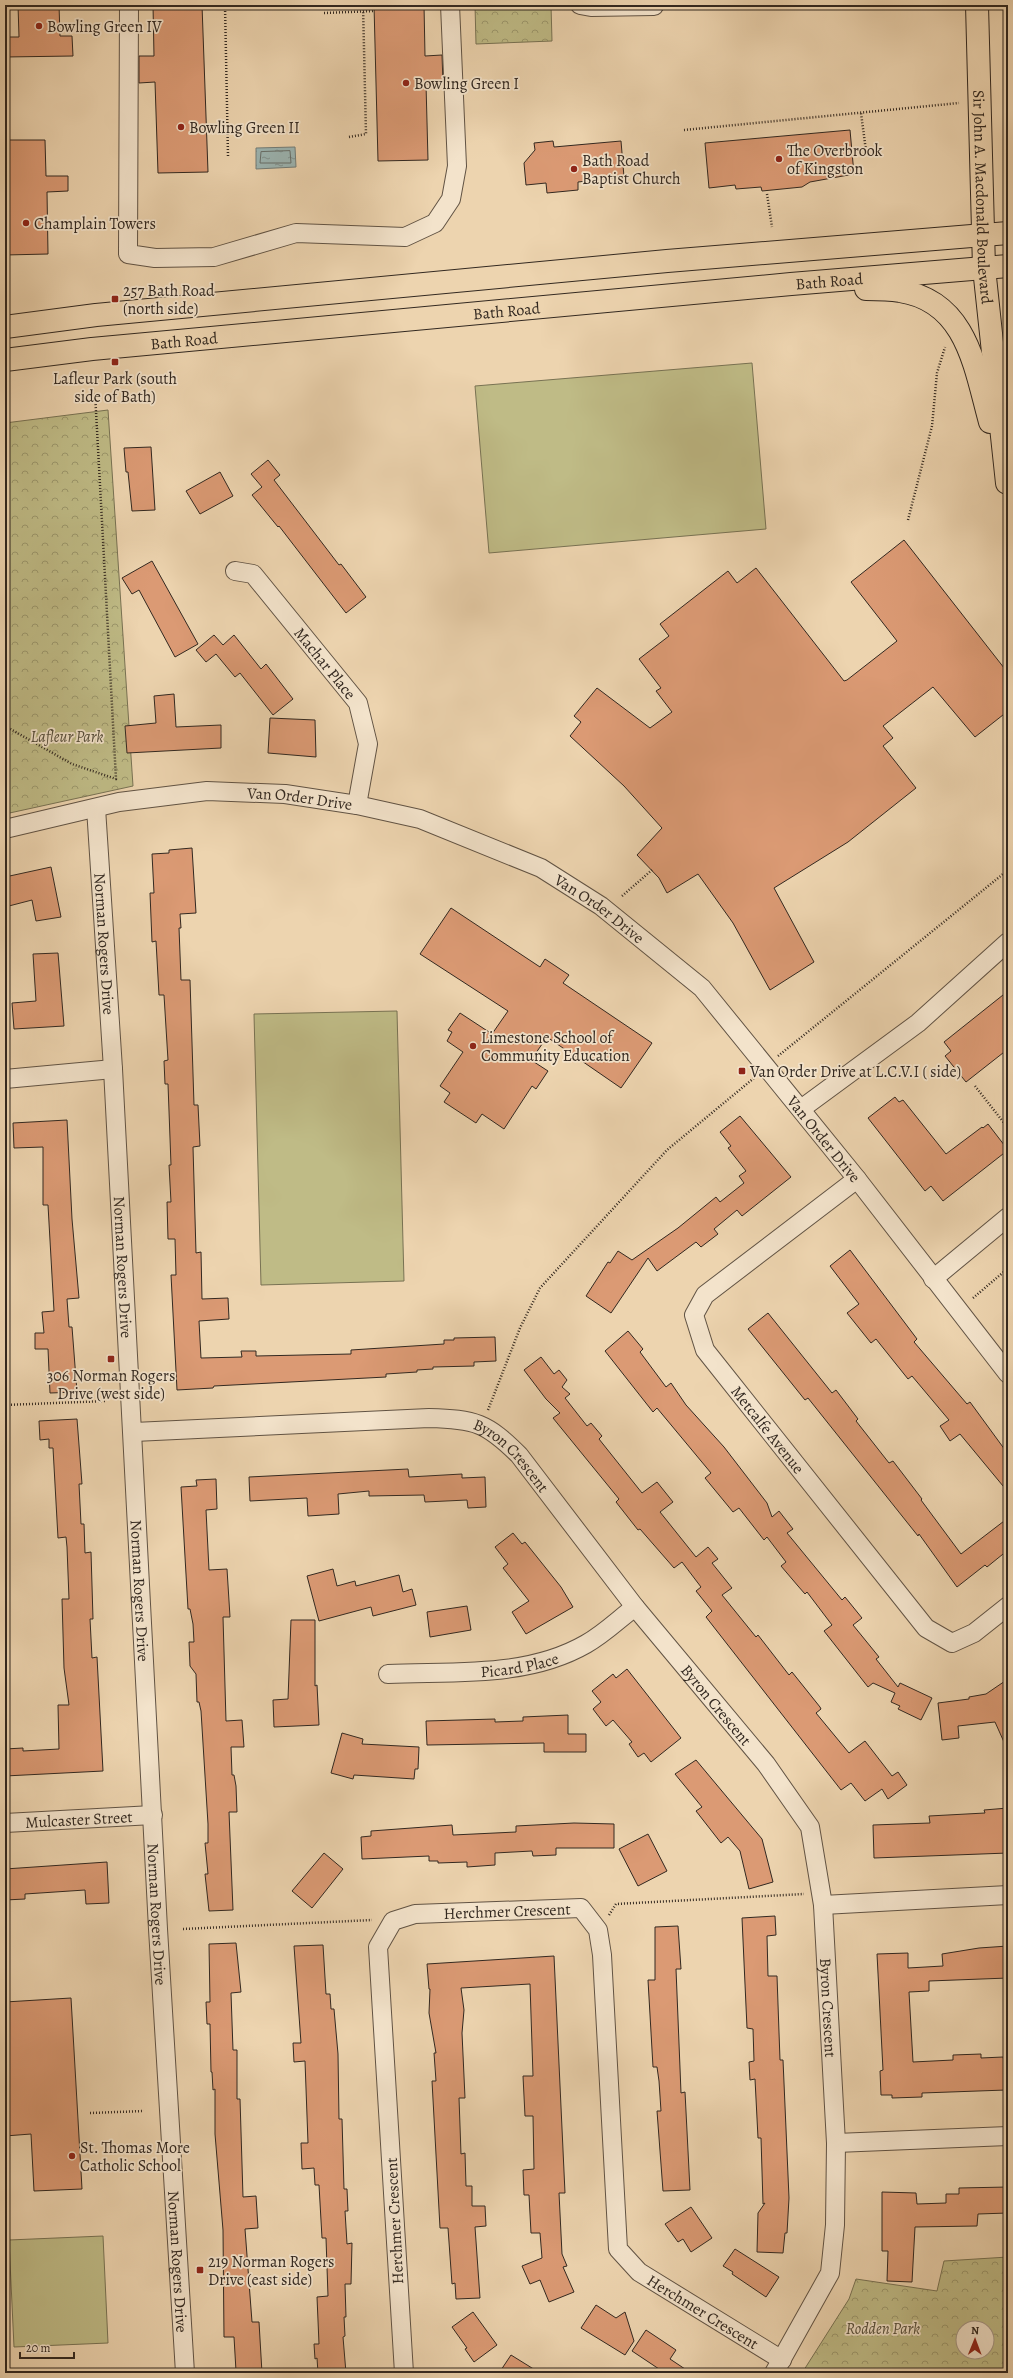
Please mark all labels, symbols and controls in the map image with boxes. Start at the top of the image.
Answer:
place label: Bowling Green IV [47,16,162,38]
marker: Bowling Green IV [34,21,44,31]
place label: Bowling Green I [414,73,519,95]
marker: Bowling Green I [401,78,411,88]
street label: Sir John A. Macdonald Boulevard [967,90,998,306]
place label: Bowling Green II [189,117,300,139]
marker: Bowling Green II [176,122,186,132]
place label: The Overbrook of Kingston [787,140,883,180]
place label: Bath Road Baptist Church [582,150,681,190]
marker: The Overbrook of Kingston [774,154,784,164]
marker: Bath Road Baptist Church [569,164,579,174]
place label: Champlain Towers [34,213,156,235]
marker: Champlain Towers [21,218,31,228]
street label: Bath Road [795,268,864,296]
place label: 257 Bath Road (north side) [123,280,215,320]
marker: 257 Bath Road (north side) [110,294,120,304]
street label: Bath Road [472,297,542,326]
street label: Bath Road [149,327,219,356]
marker: Lafleur Park (south side of Bath) [110,357,120,367]
place label: Lafleur Park (south side of Bath) [53,368,178,408]
street label: Machar Place [289,623,361,704]
park label: Lafleur Park [31,726,103,748]
street label: Van Order Drive [246,783,354,816]
street label: Van Order Drive [549,869,649,949]
street label: Norman Rogers Drive [88,872,119,1015]
place label: Limestone School of Community Education [481,1027,630,1067]
marker: Limestone School of Community Education [468,1041,478,1051]
place label: Van Order Drive at L.C.V.I ( side) [749,1061,961,1083]
marker: Van Order Drive at L.C.V.I ( side) [737,1066,747,1076]
street label: Van Order Drive [781,1090,865,1187]
street label: Norman Rogers Drive [108,1196,137,1339]
marker: 306 Norman Rogers Drive (west side) [106,1354,116,1364]
place label: 306 Norman Rogers Drive (west side) [47,1365,175,1405]
street label: Metcalfe Avenue [725,1381,809,1479]
street label: Byron Crescent [470,1414,554,1497]
street label: Norman Rogers Drive [125,1519,154,1662]
street label: Picard Place [480,1648,562,1683]
street label: Byron Crescent [675,1660,756,1751]
street label: Mulcaster Street [25,1806,133,1834]
street label: Norman Rogers Drive [142,1843,171,1986]
street label: Herchmer Crescent [443,1898,571,1925]
street label: Byron Crescent [814,1958,841,2058]
place label: St. Thomas More Catholic School [80,2137,190,2177]
marker: St. Thomas More Catholic School [67,2151,77,2161]
street label: Herchmer Crescent [381,2157,409,2285]
street label: Norman Rogers Drive [162,2190,193,2333]
place label: 219 Norman Rogers Drive (east side) [208,2251,335,2291]
marker: 219 Norman Rogers Drive (east side) [195,2265,205,2275]
street label: Herchmer Crescent [643,2270,762,2355]
park label: Rodden Park [846,2318,920,2340]
north arrow [955,2320,995,2360]
text: N [971,2323,979,2338]
scale bar [20,2334,74,2360]
text: 20 m [26,2340,50,2356]

